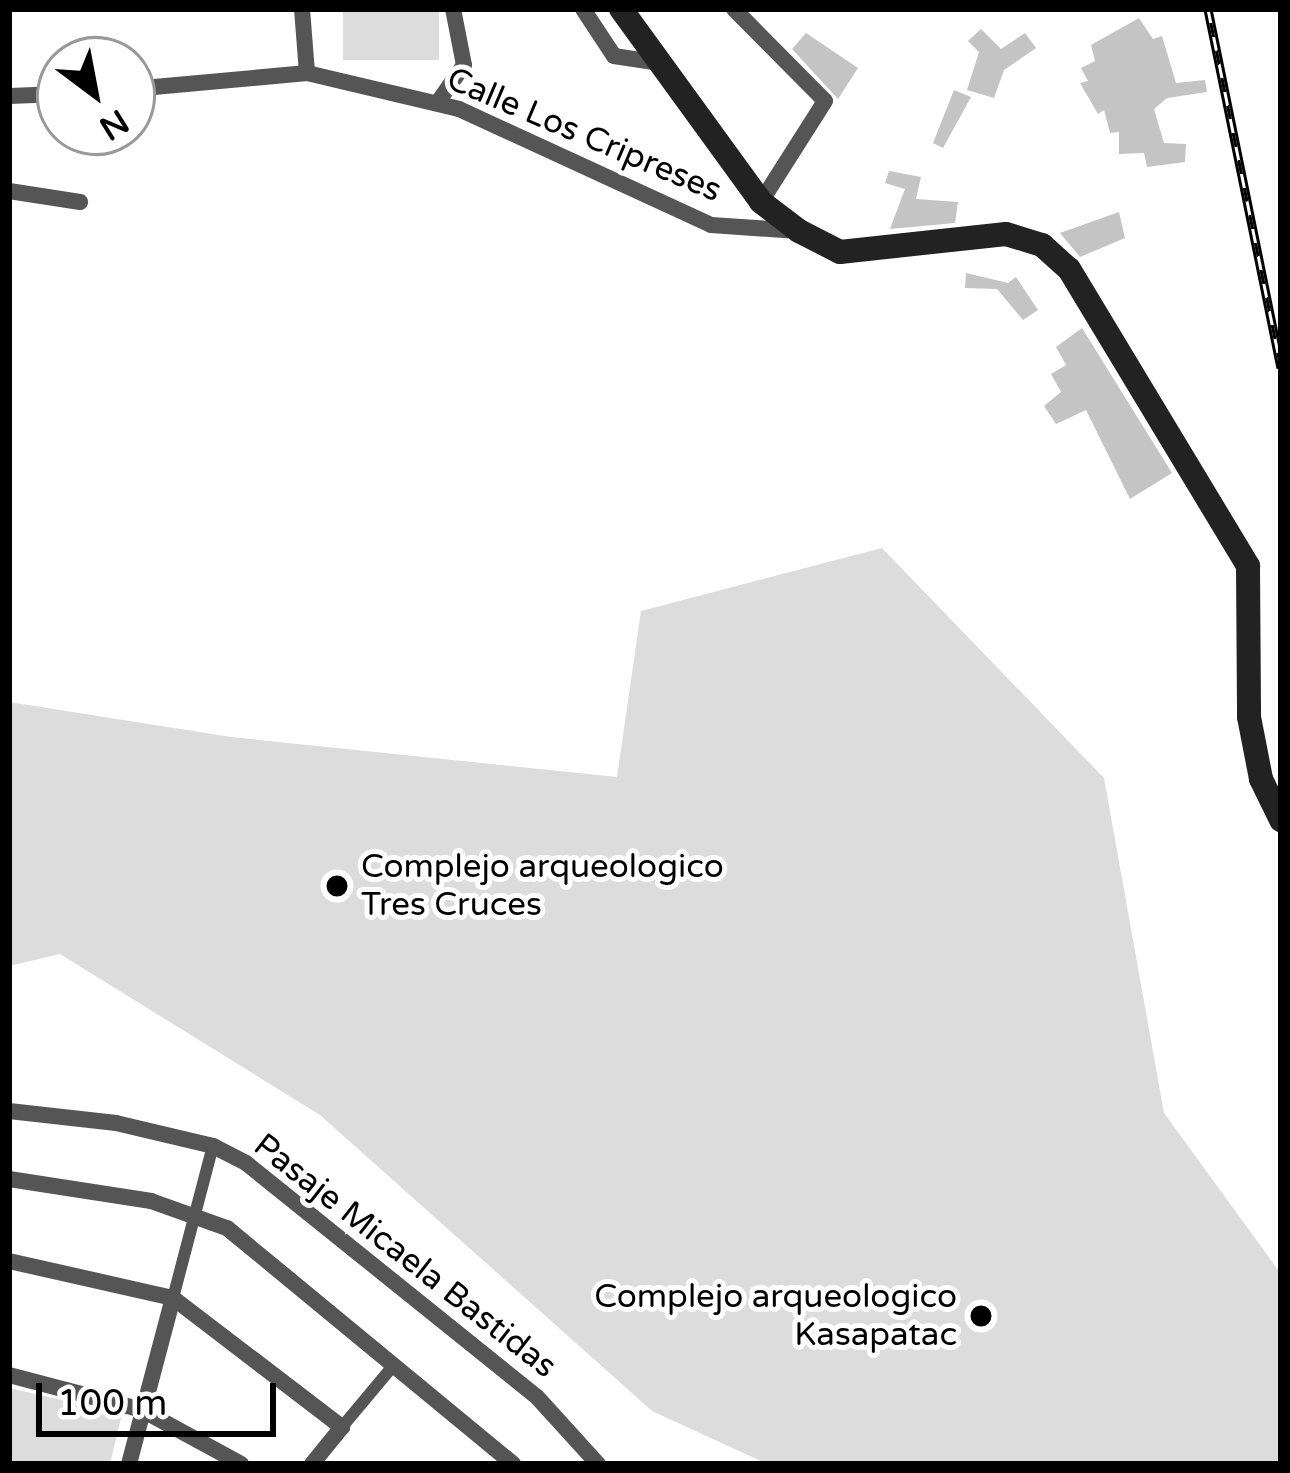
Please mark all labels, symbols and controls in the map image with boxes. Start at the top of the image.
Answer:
north arrow [36,36,156,156]
street label: Calle Los Cripreses [441,59,727,211]
text: N [92,101,135,148]
place label: Complejo arqueologico Tres Cruces [361,847,724,925]
marker: Complejo arqueologico Tres Cruces [324,873,350,899]
street label: Pasaje Micaela Bastidas [246,1126,564,1386]
place label: Complejo arqueologico Kasapatac [594,1277,957,1355]
marker: Complejo arqueologico Kasapatac [968,1303,994,1329]
scale bar [42,1359,282,1433]
text: 100 m [57,1382,167,1425]

